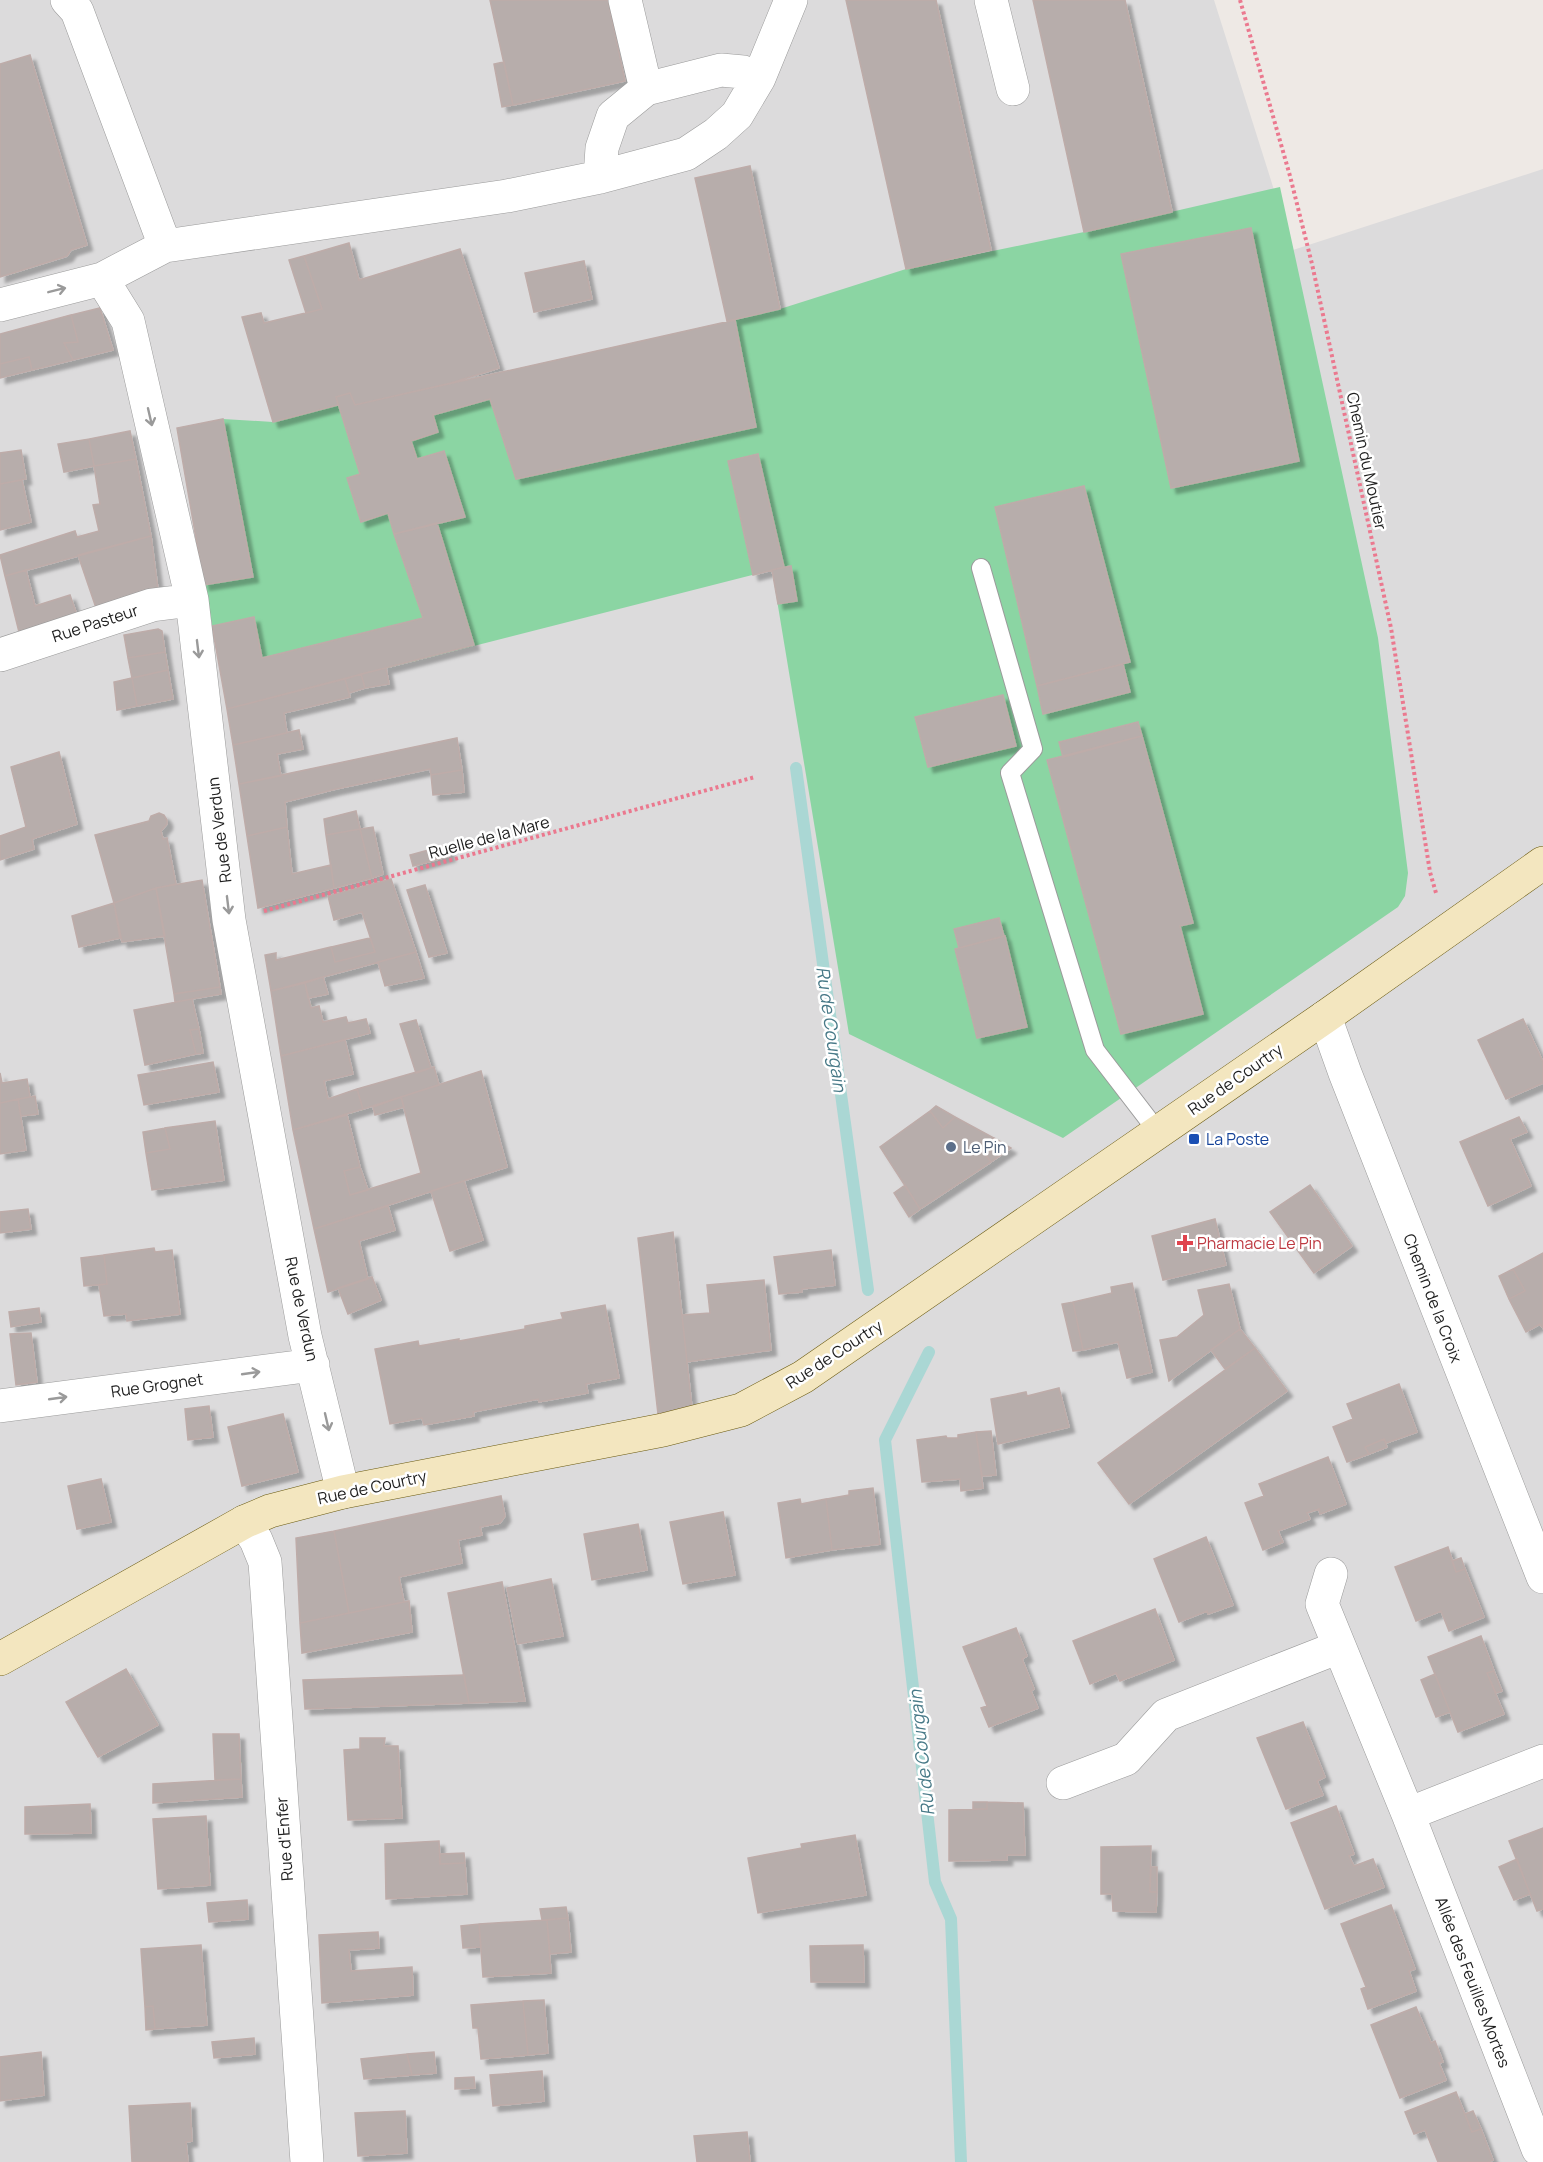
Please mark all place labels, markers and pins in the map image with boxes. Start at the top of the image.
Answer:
place label: La Poste [1206,1128,1269,1150]
marker: La Poste [1187,1132,1201,1146]
place label: Le Pin [963,1136,1007,1158]
marker: Le Pin [944,1140,958,1154]
place label: Pharmacie Le Pin [1197,1232,1322,1254]
marker: Pharmacie Le Pin [1178,1236,1192,1250]

